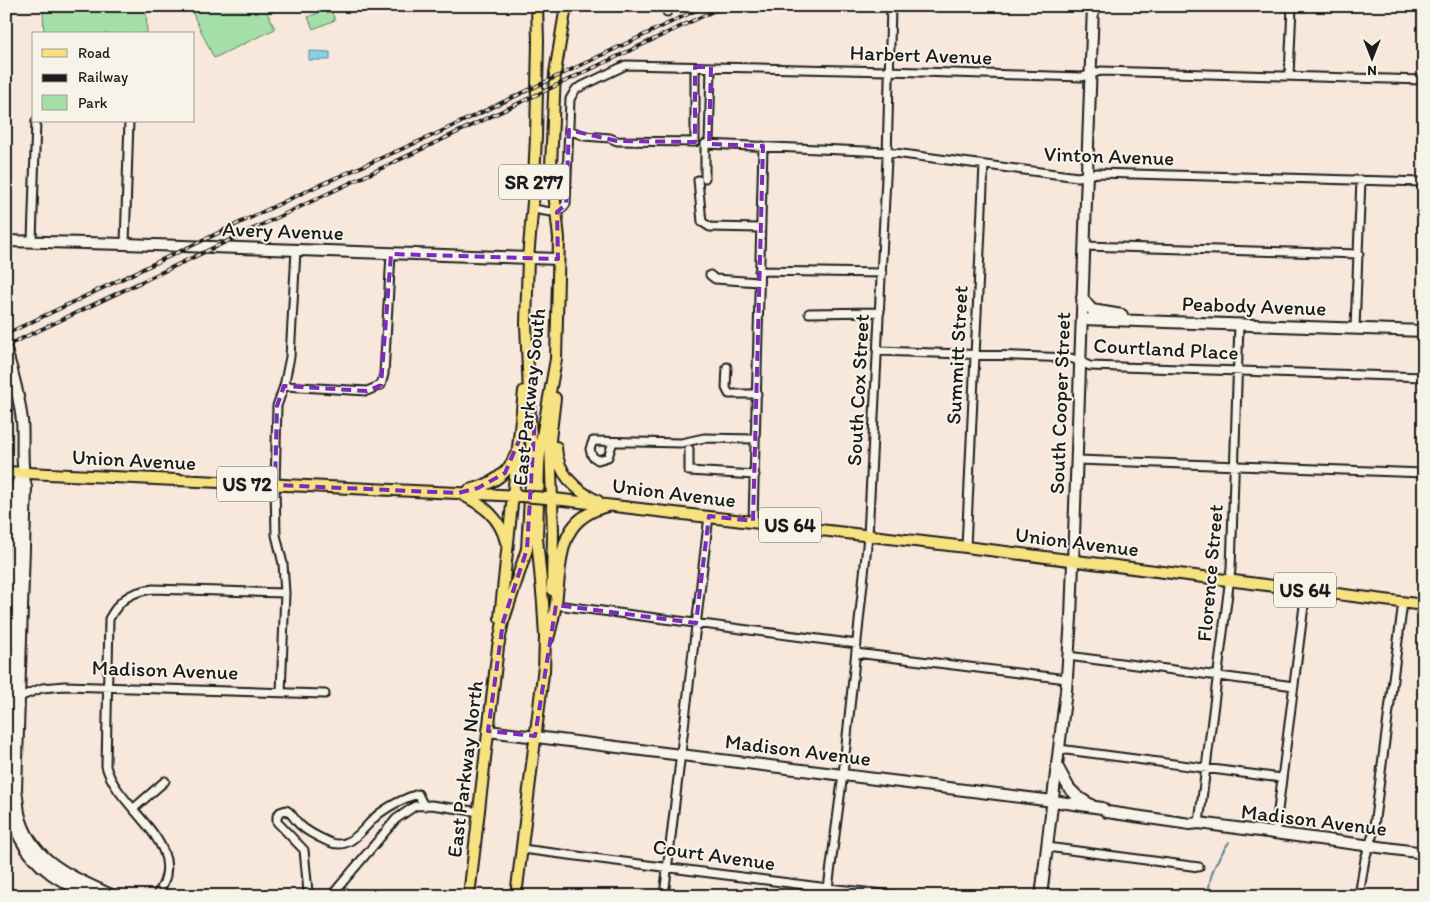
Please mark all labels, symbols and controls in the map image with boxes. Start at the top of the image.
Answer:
legend [32,32,195,122]
north arrow [1348,32,1398,82]
street label: Harbert Avenue [849,40,993,69]
text: Road [78,44,111,62]
text: N [1367,62,1377,79]
text: Railway [78,68,128,86]
text: Park [78,94,108,112]
street label: Vinton Avenue [1043,141,1175,170]
road number: SR 277 [499,164,569,200]
street label: Avery Avenue [222,216,344,245]
street label: Summitt Street [940,285,973,425]
street label: Peabody Avenue [1181,290,1327,321]
street label: East Parkway South [507,307,550,487]
street label: South Cooper Street [1044,311,1075,495]
street label: South Cox Street [841,313,874,467]
street label: Courtland Place [1093,332,1239,365]
street label: Union Avenue [71,444,197,475]
road number: US 72 [217,466,277,502]
street label: Union Avenue [611,473,737,512]
street label: Florence Street [1191,503,1228,643]
road number: US 64 [759,508,821,542]
street label: Union Avenue [1014,522,1140,561]
road number: US 64 [1274,572,1336,608]
street label: Madison Avenue [91,654,239,685]
street label: East Parkway North [441,679,488,859]
street label: Madison Avenue [724,728,872,771]
street label: Madison Avenue [1240,798,1388,841]
street label: Court Avenue [651,834,777,875]

